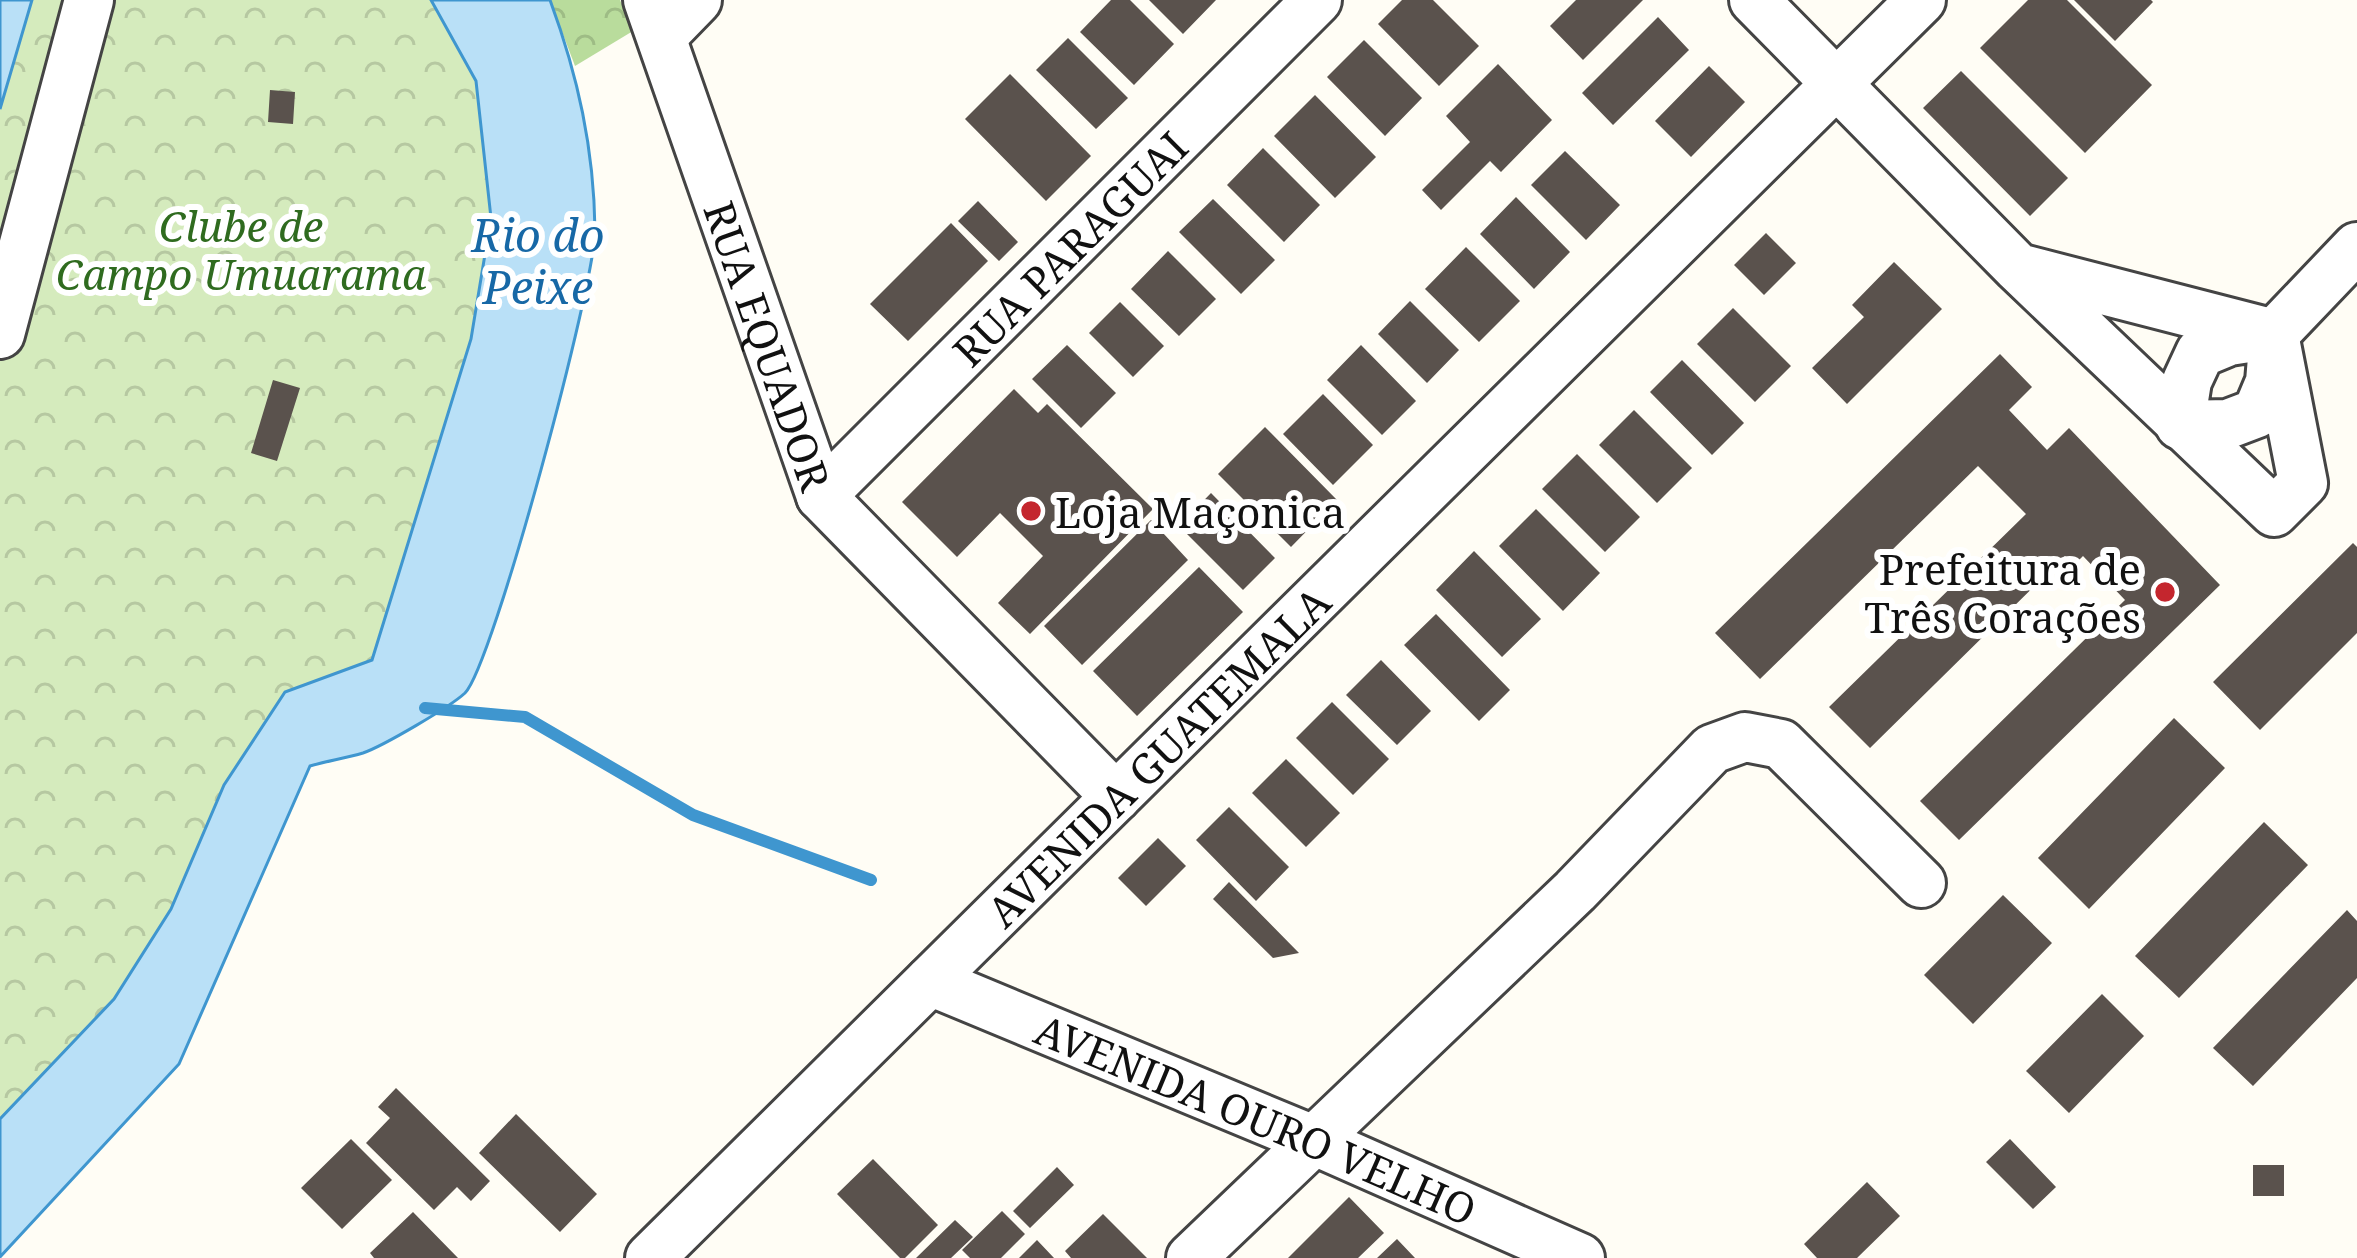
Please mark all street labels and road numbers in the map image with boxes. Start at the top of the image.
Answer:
street label: RUA PARAGUAI [939,118,1199,378]
street label: RUA EQUADOR [692,193,845,498]
street label: AVENIDA GUATEMALA [973,573,1342,938]
street label: AVENIDA OURO VELHO [1027,1000,1486,1237]

